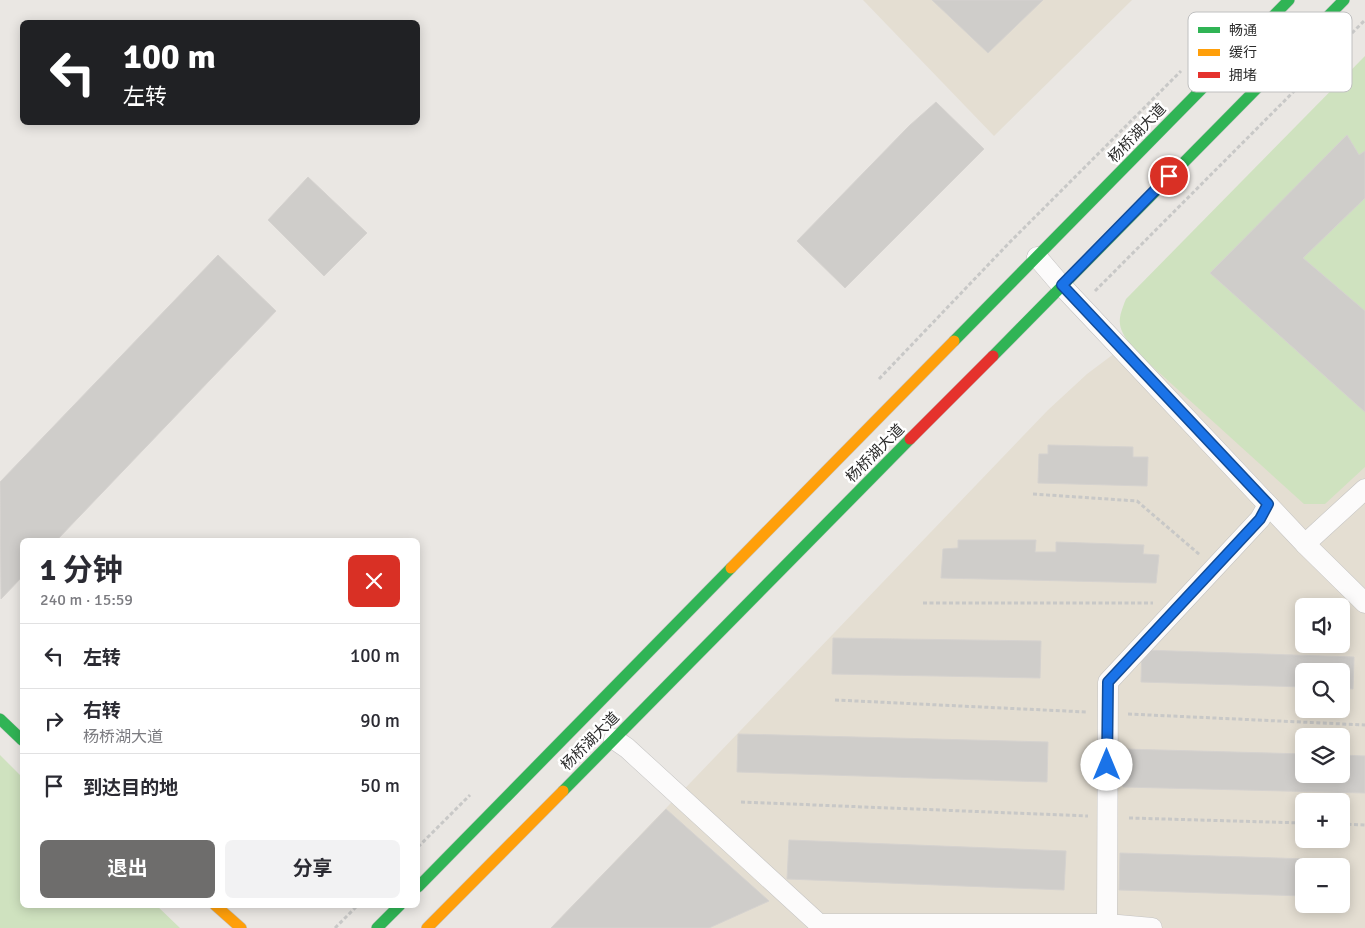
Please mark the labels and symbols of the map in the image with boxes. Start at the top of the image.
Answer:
legend [1188,12,1352,92]
text: 畅通 [1229,22,1257,39]
text: 缓行 [1229,44,1257,61]
text: 拥堵 [1229,67,1257,84]
street label: 杨桥湖大道 [1104,100,1170,166]
pin [1148,155,1190,197]
street label: 杨桥湖大道 [842,420,908,486]
street label: 杨桥湖大道 [557,708,623,774]
position arrow [1080,738,1132,790]

